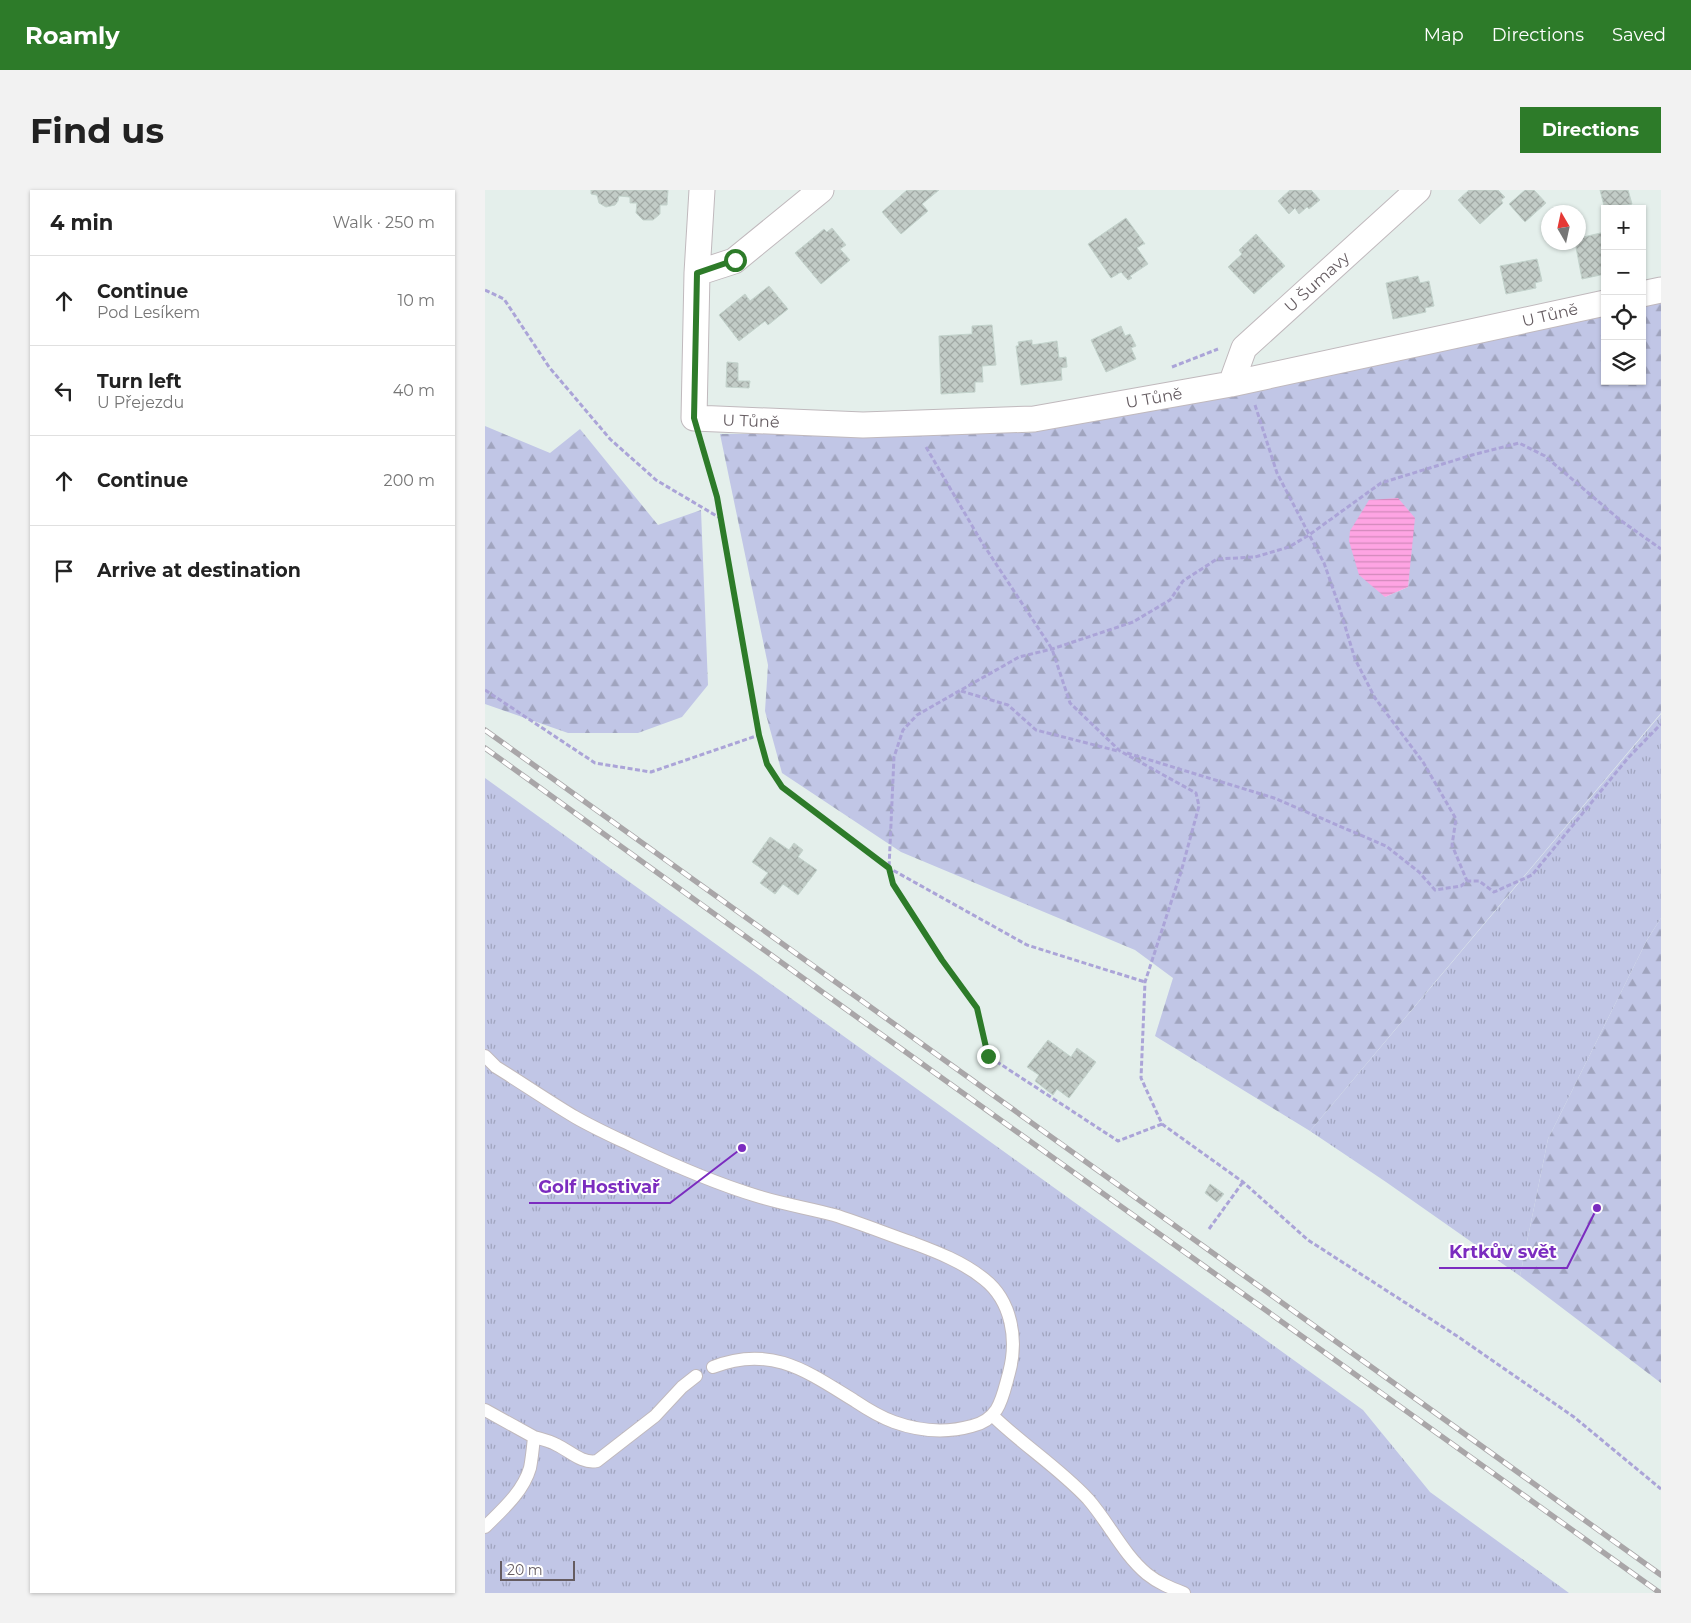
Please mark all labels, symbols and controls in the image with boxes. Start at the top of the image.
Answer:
text: Roamly [25,21,120,50]
text: Map [1424,24,1464,46]
text: Directions [1492,24,1584,46]
text: Saved [1612,24,1666,46]
button: Directions [1520,107,1661,153]
text: Find us [30,109,164,152]
north arrow [1541,205,1586,250]
map controls [1601,205,1646,385]
button: + [1601,205,1646,250]
text: 4 min [50,210,113,235]
text: Walk · 250 m [332,213,435,232]
street label: U Šumavy [1281,248,1354,316]
route start [724,249,747,272]
button: − [1601,250,1646,295]
text: Continue [97,280,188,303]
icon: ahead [50,287,78,315]
text: 10 m [397,291,435,310]
button: locate [1601,295,1646,340]
street label: U Tůně [1520,299,1580,331]
text: Pod Lesíkem [97,303,200,322]
button: layers [1601,340,1646,385]
text: Turn left [97,370,182,393]
icon: left [50,377,78,405]
text: 40 m [393,381,435,400]
street label: U Tůně [1124,384,1184,412]
text: U Přejezdu [97,393,184,412]
street label: U Tůně [722,411,780,431]
icon: ahead [50,467,78,495]
text: Continue [97,469,188,492]
text: 200 m [384,471,435,490]
icon: arrive [50,557,78,585]
text: Arrive at destination [97,559,301,582]
route end [977,1045,1000,1068]
callout: Golf Hostivař [529,1170,670,1203]
text: Golf Hostivař [538,1176,660,1198]
callout: Krtkův svět [1439,1235,1567,1268]
text: Krtkův svět [1449,1241,1557,1263]
scale bar [500,1558,575,1581]
text: 20 m [507,1561,543,1579]

